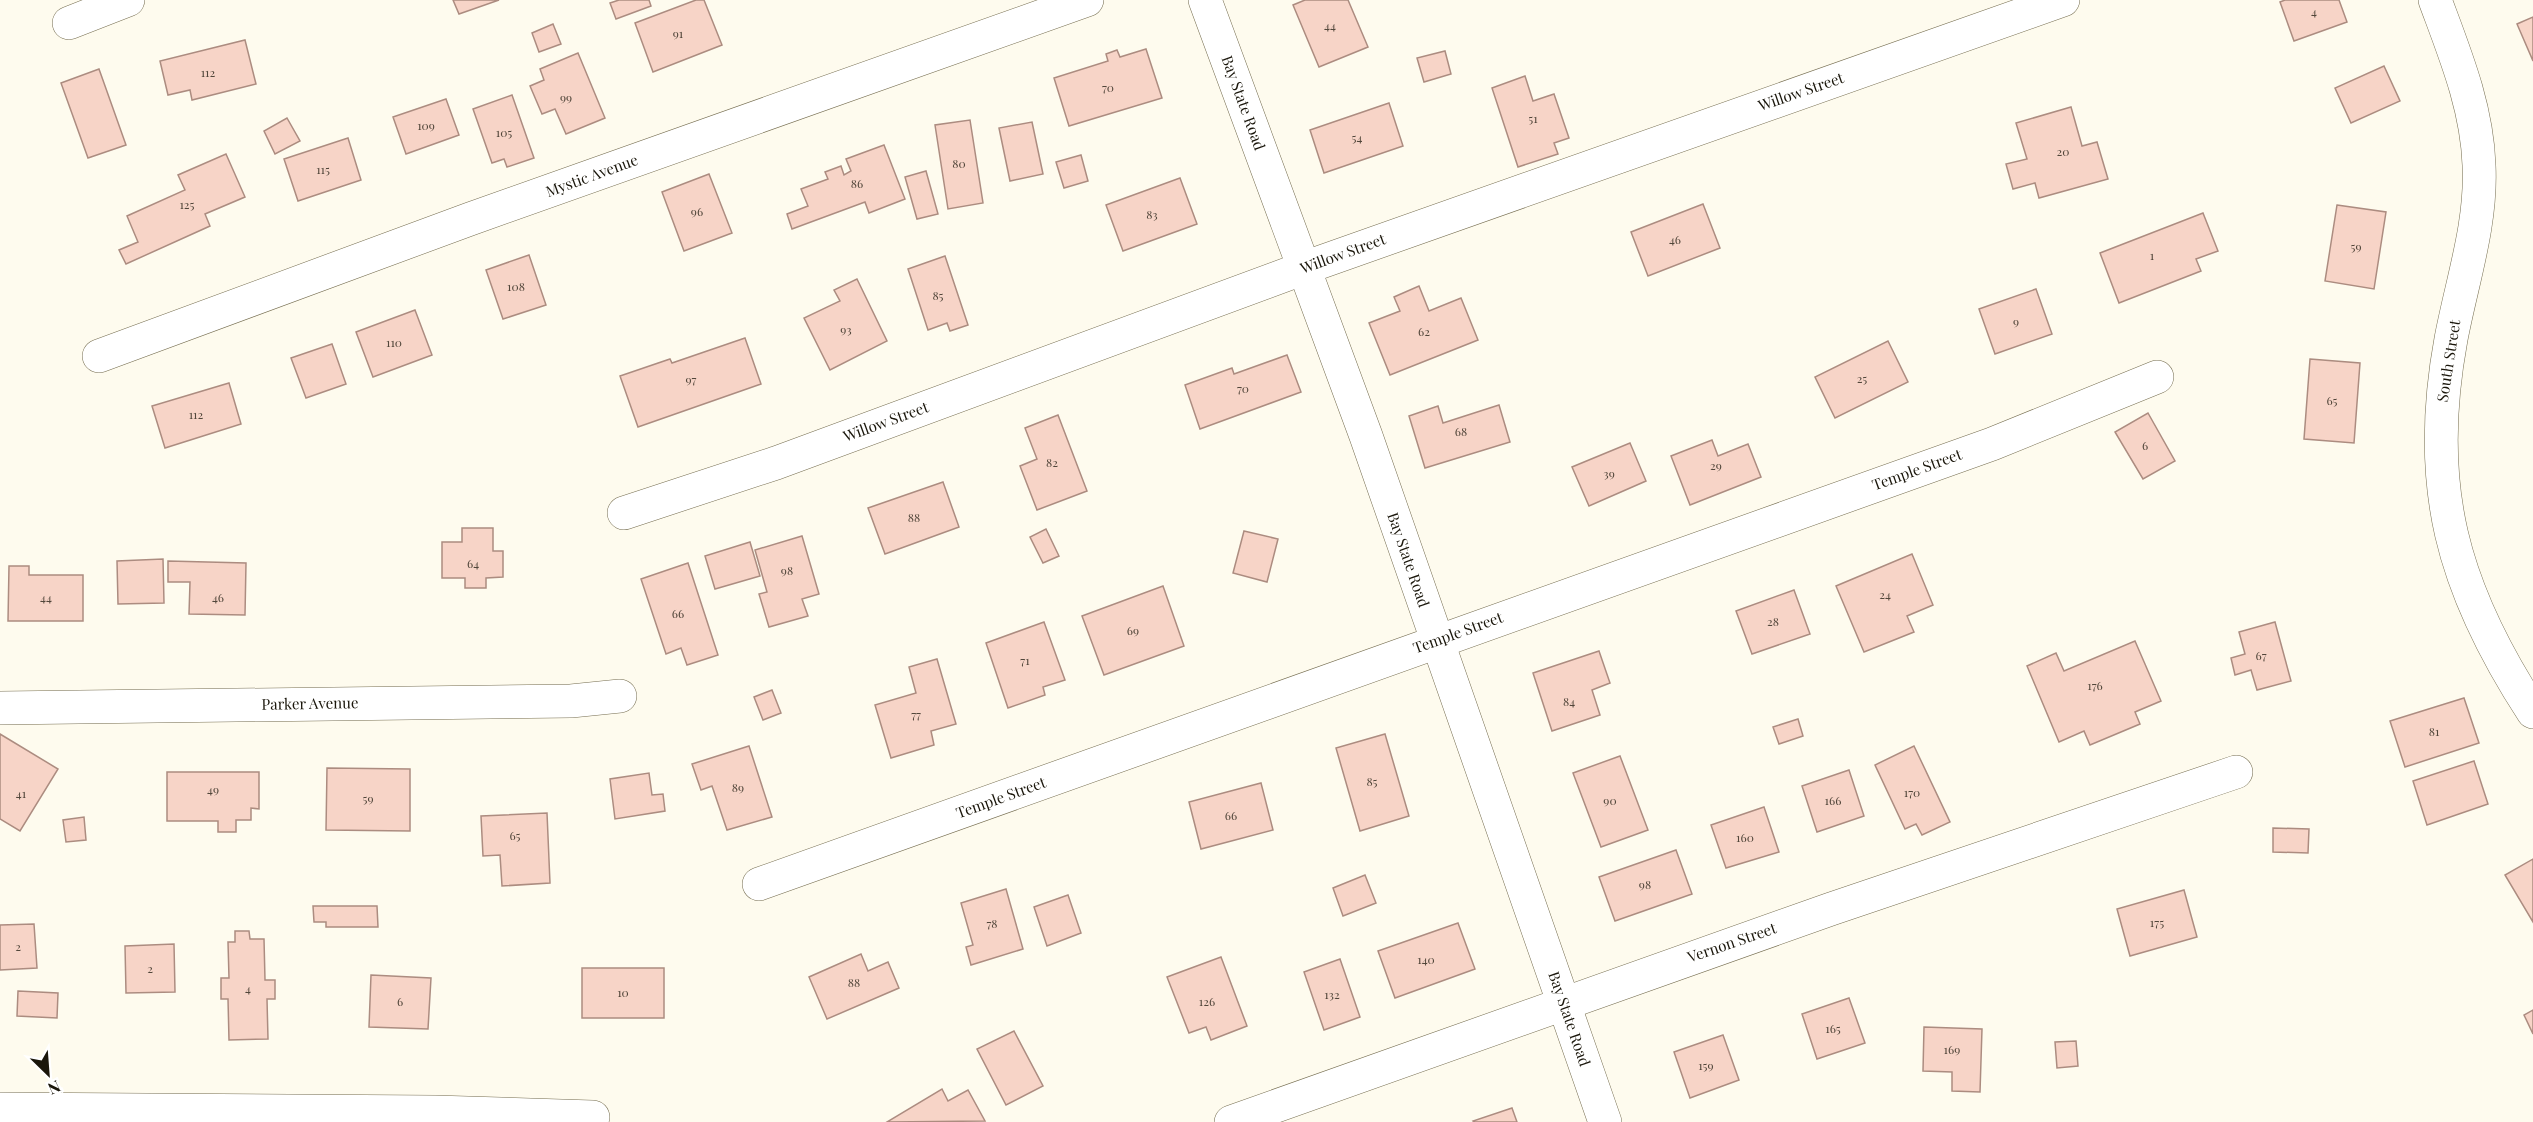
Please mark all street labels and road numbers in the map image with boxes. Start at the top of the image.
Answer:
street label: Bay State Road [1218,53,1270,153]
street label: Willow Street [1754,67,1847,115]
street label: Mystic Avenue [543,149,641,201]
street label: Willow Street [1296,228,1389,278]
street label: South Street [2432,318,2465,403]
street label: Willow Street [839,396,932,446]
street label: Temple Street [1869,443,1965,495]
street label: Bay State Road [1383,509,1435,610]
street label: Temple Street [1410,606,1506,658]
street label: Parker Avenue [261,692,359,714]
street label: Temple Street [953,771,1049,823]
street label: Vernon Street [1684,917,1780,967]
street label: Bay State Road [1544,968,1596,1069]

